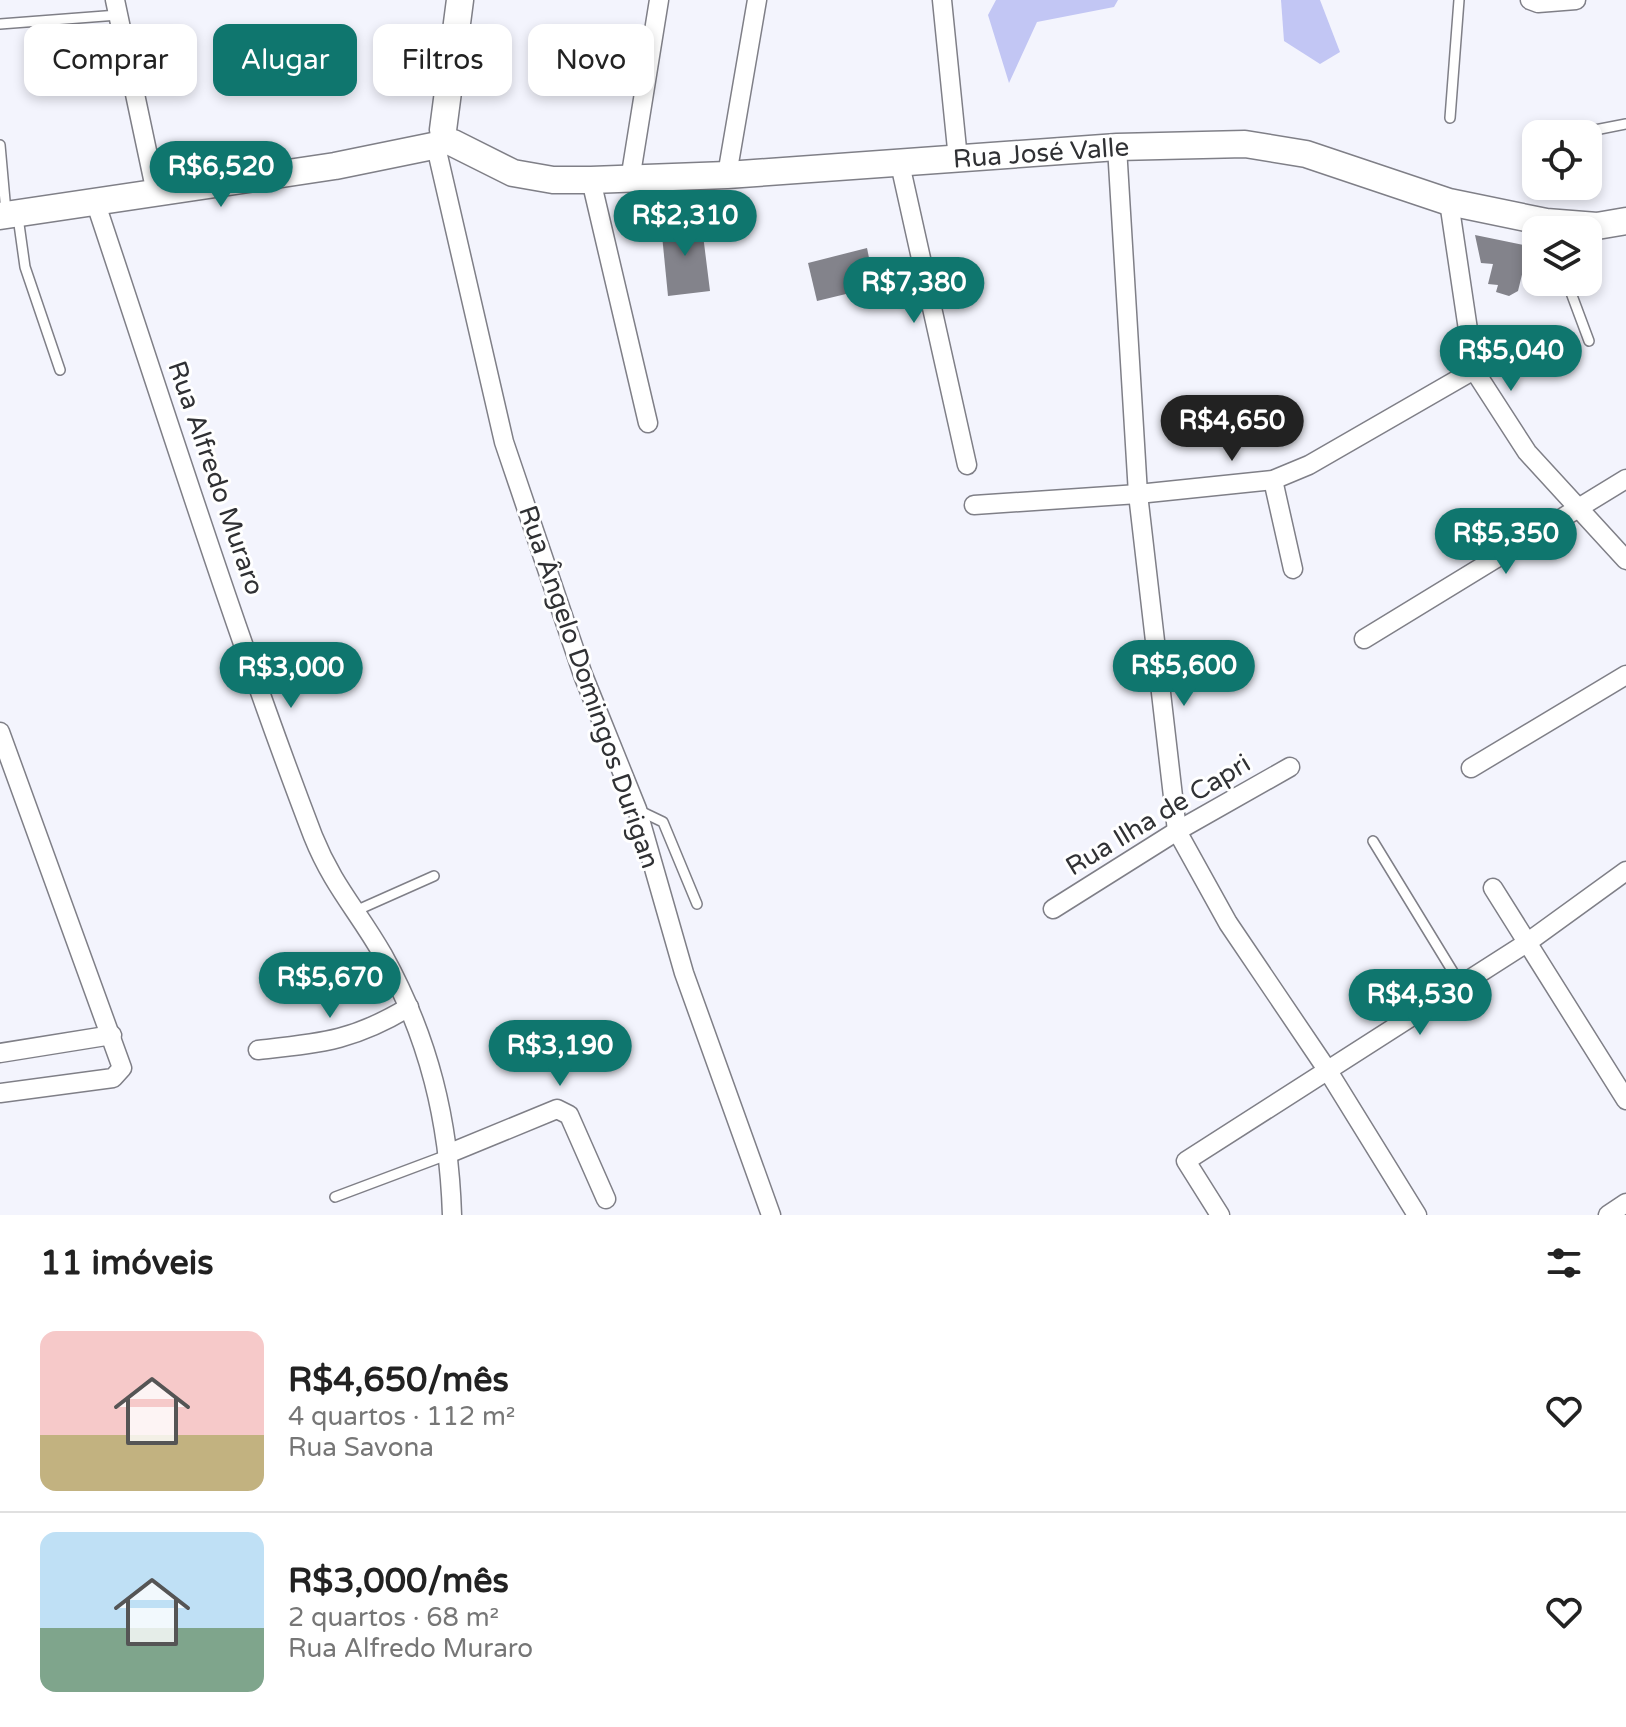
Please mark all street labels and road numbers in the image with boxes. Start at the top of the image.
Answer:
street label: Rua José Valle [952,131,1130,175]
street label: Rua Alfredo Muraro [161,357,271,599]
street label: Rua Ângelo Domingos Durigan [512,501,666,873]
street label: Rua Ilha de Capri [1060,748,1256,882]

